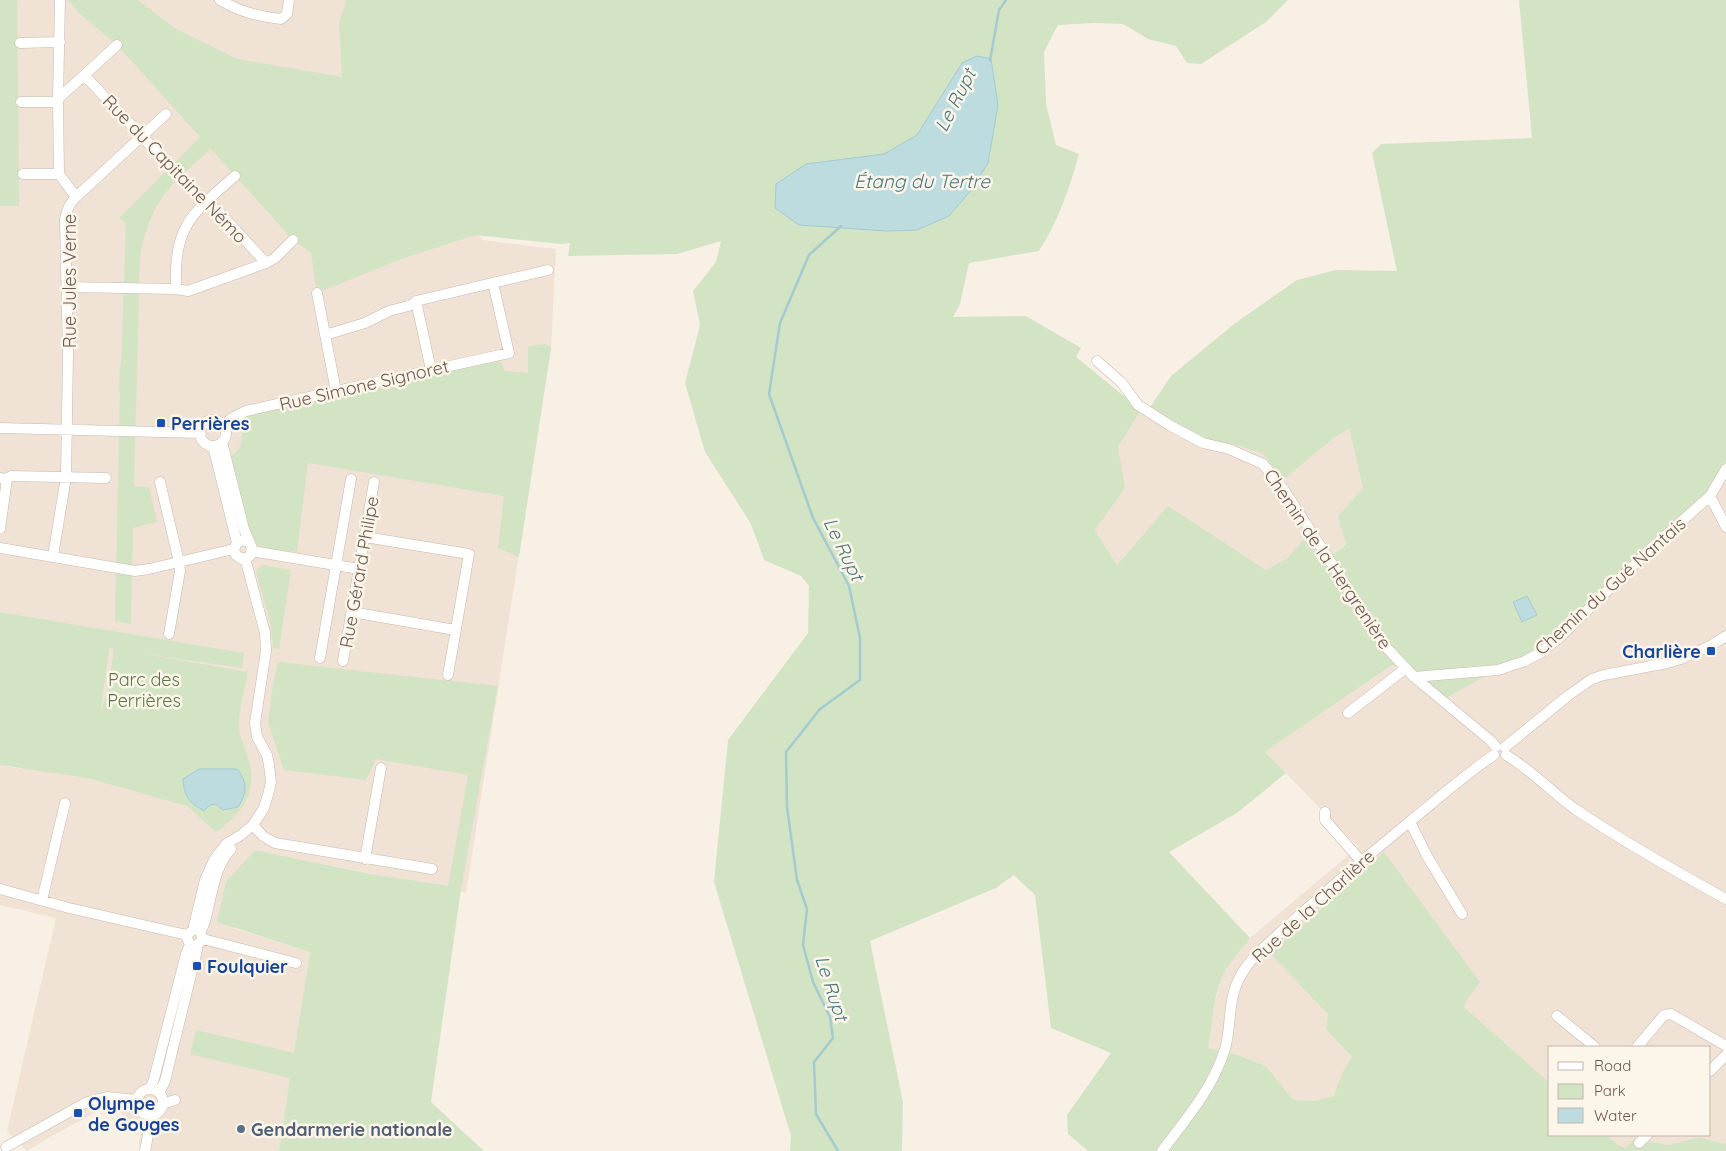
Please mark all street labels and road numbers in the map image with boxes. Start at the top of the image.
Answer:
street label: Rue du Capitaine Némo [98,90,252,248]
street label: Rue Jules Verne [58,214,81,348]
street label: Rue Simone Signoret [277,354,451,416]
street label: Chemin de la Hergrenière [1259,464,1397,654]
street label: Rue Gérard Philipe [334,494,384,650]
street label: Chemin du Gué Nantais [1530,512,1690,660]
street label: Rue de la Charlière [1247,845,1379,967]

